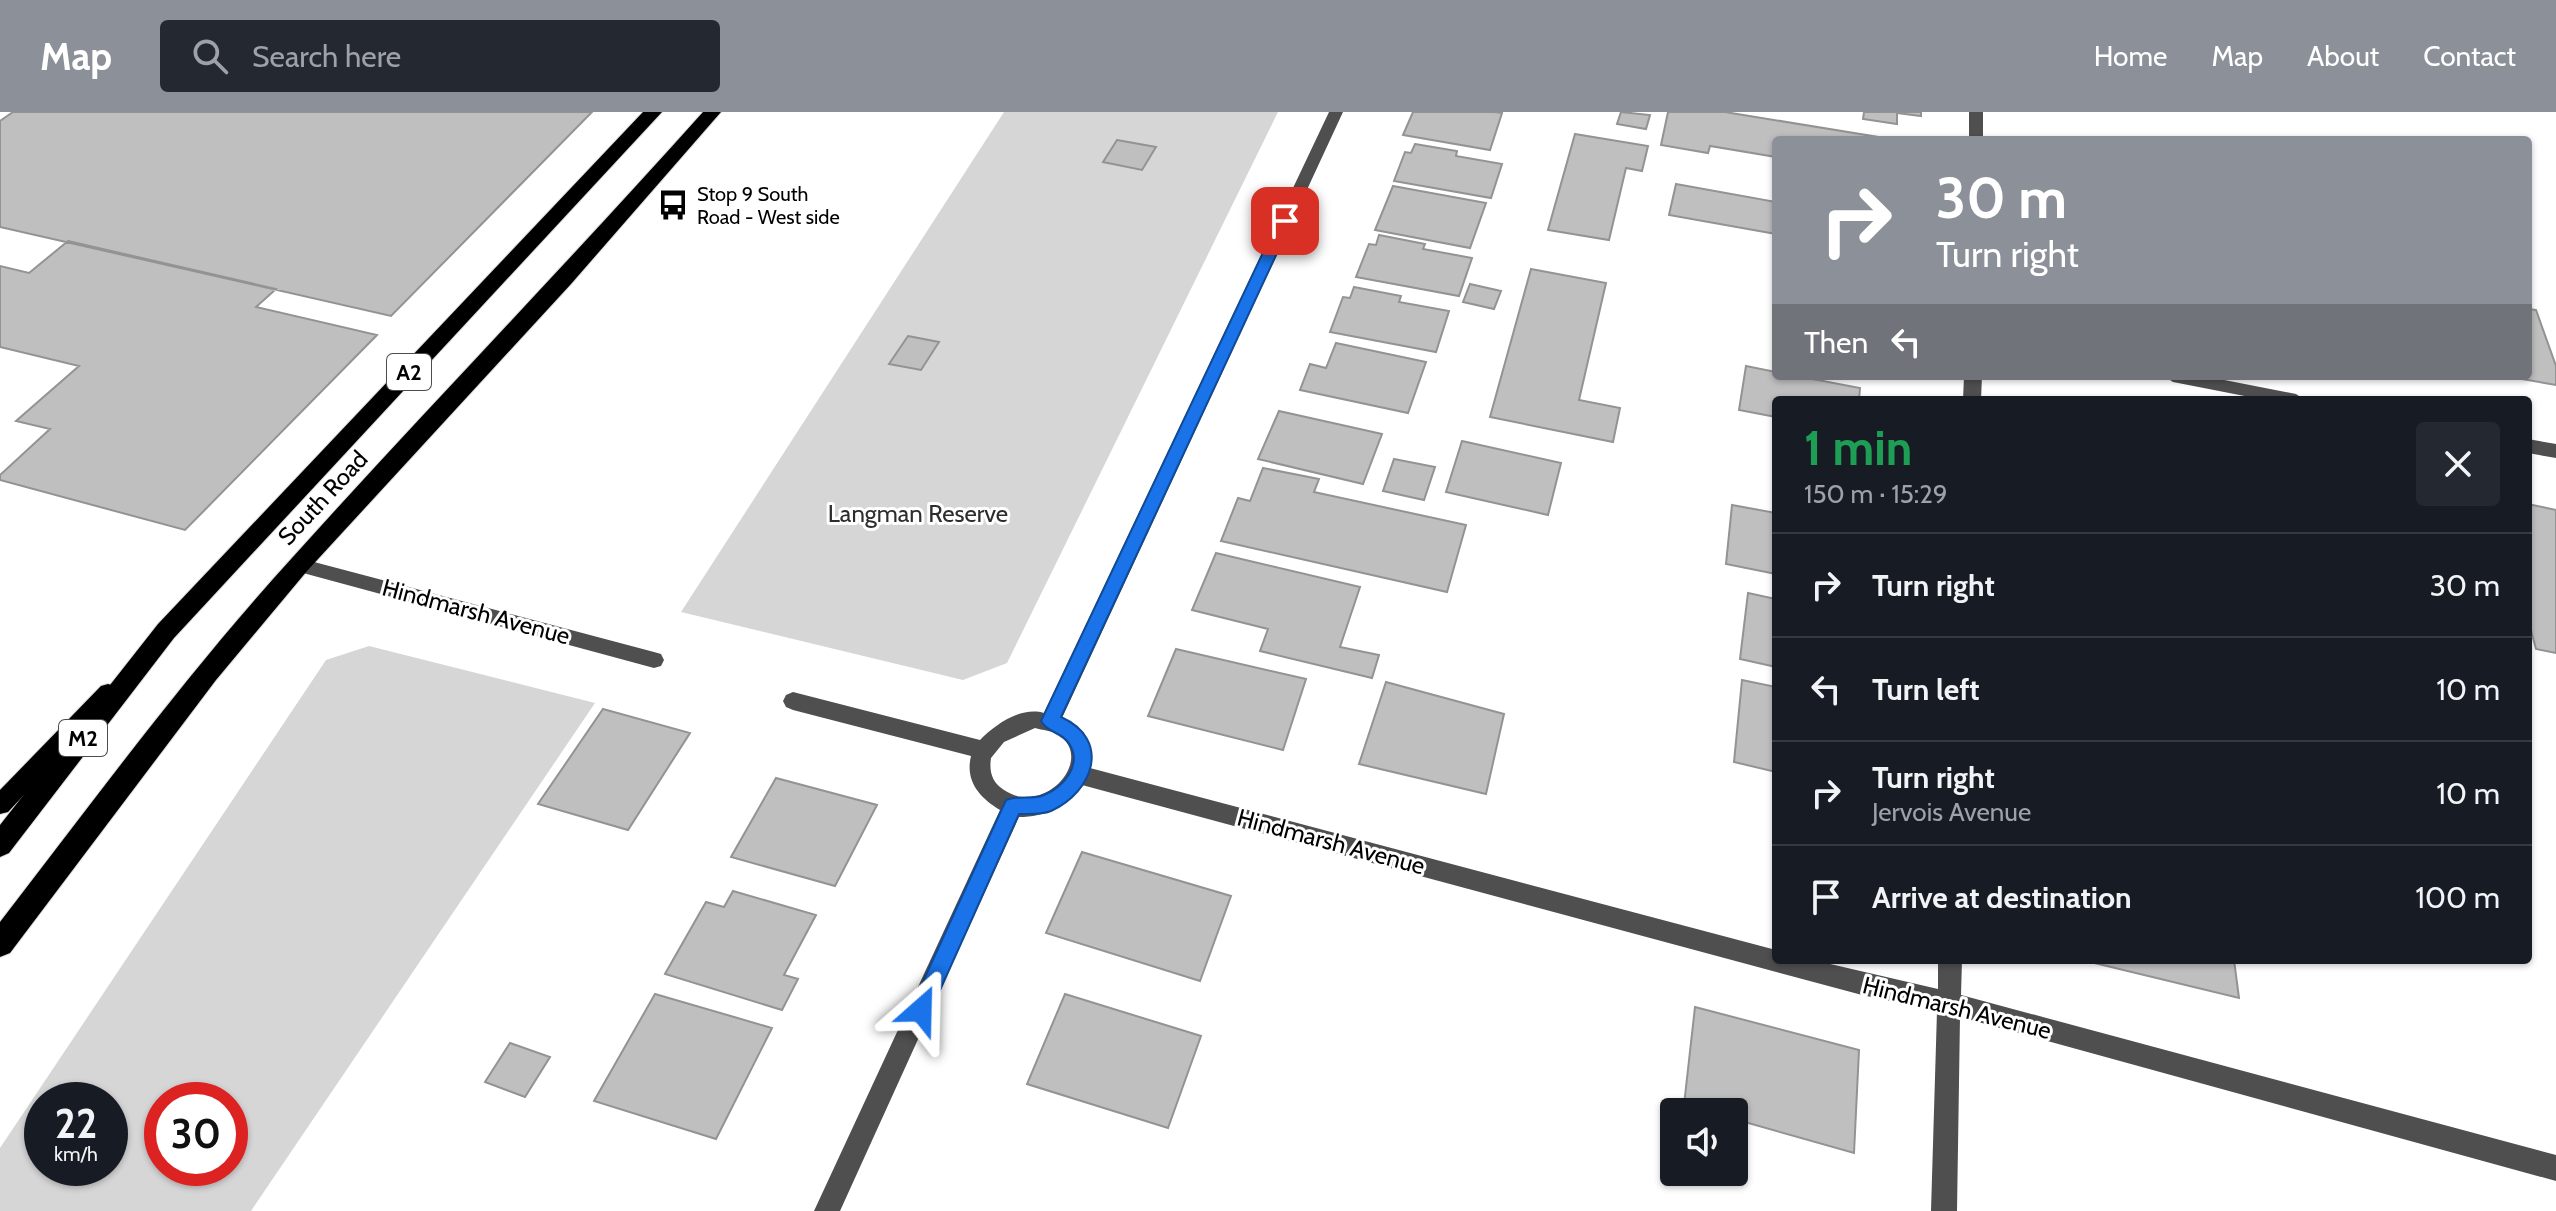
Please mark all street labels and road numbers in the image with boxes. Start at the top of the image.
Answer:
road number: A2 [387,354,431,390]
street label: South Road [272,444,374,551]
street label: Hindmarsh Avenue [379,573,573,651]
road number: M2 [59,720,107,756]
street label: Hindmarsh Avenue [1234,803,1428,881]
street label: Hindmarsh Avenue [1860,970,2054,1045]

